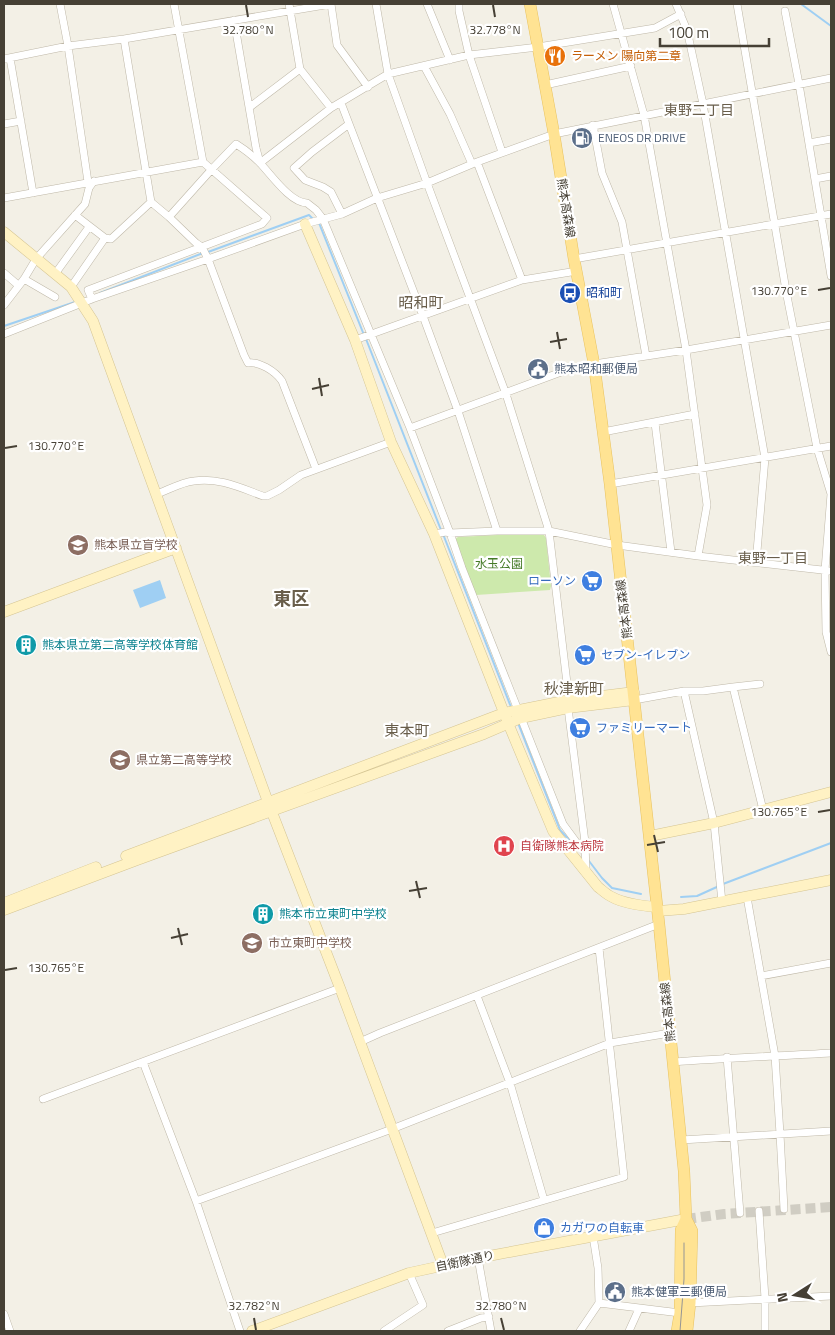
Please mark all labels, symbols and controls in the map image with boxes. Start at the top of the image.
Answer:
scale bar [660,15,769,47]
text: 32.780°N [222,20,274,39]
text: 32.778°N [469,20,521,39]
text: 100 m [668,21,709,44]
restaurant icon: ラーメン 陽向第二章 [543,44,567,68]
place label: ラーメン 陽向第二章 [571,46,681,65]
district label: 東野二丁目 [664,99,734,120]
fuel station icon: ENEOS DR DRIVE [570,126,594,150]
place label: ENEOS DR DRIVE [598,128,686,147]
street label: 熊本高森線 [552,177,581,239]
bus stop icon: 昭和町 [558,281,582,305]
text: 130.770°E [751,281,807,300]
place label: 昭和町 [586,283,622,302]
district label: 昭和町 [398,291,444,314]
public building icon: 熊本昭和郵便局 [526,357,550,381]
place label: 熊本昭和郵便局 [554,359,638,378]
text: 130.770°E [28,436,84,455]
school or university icon: 熊本県立盲学校 [66,533,90,557]
place label: 熊本県立盲学校 [94,535,178,554]
district label: 東野一丁目 [738,547,808,568]
park label: 水玉公園 [475,554,523,573]
supermarket icon: ローソン [580,569,604,593]
place label: ローソン [528,571,576,590]
street label: 熊本高森線 [610,578,637,640]
district label: 東区 [273,585,309,612]
building icon: 熊本県立第二高等学校体育館 [14,633,38,657]
place label: 熊本県立第二高等学校体育館 [42,635,198,654]
supermarket icon: セブン-イレブン [573,643,597,667]
place label: セブン-イレブン [601,645,690,664]
district label: 秋津新町 [544,677,604,700]
supermarket icon: ファミリーマート [568,716,592,740]
place label: ファミリーマート [596,718,692,737]
district label: 東本町 [384,719,430,742]
school or university icon: 県立第二高等学校 [108,748,132,772]
place label: 県立第二高等学校 [136,750,232,769]
text: 130.765°E [751,802,807,821]
hospital icon: 自衛隊熊本病院 [492,834,516,858]
place label: 自衛隊熊本病院 [520,836,604,855]
building icon: 熊本市立東町中学校 [251,902,275,926]
place label: 熊本市立東町中学校 [279,904,387,923]
school or university icon: 市立東町中学校 [240,931,264,955]
place label: 市立東町中学校 [268,933,352,952]
text: 130.765°E [28,958,84,977]
street label: 熊本高森線 [655,981,680,1043]
shop icon: カガワの自転車 [532,1216,556,1240]
place label: カガワの自転車 [560,1218,644,1237]
street label: 自衛隊通り [434,1245,496,1276]
north arrow [770,1270,820,1320]
public building icon: 熊本健軍三郵便局 [603,1280,627,1304]
place label: 熊本健軍三郵便局 [631,1282,727,1301]
text: N [771,1291,793,1304]
text: 32.782°N [228,1296,280,1315]
text: 32.780°N [475,1296,527,1315]

